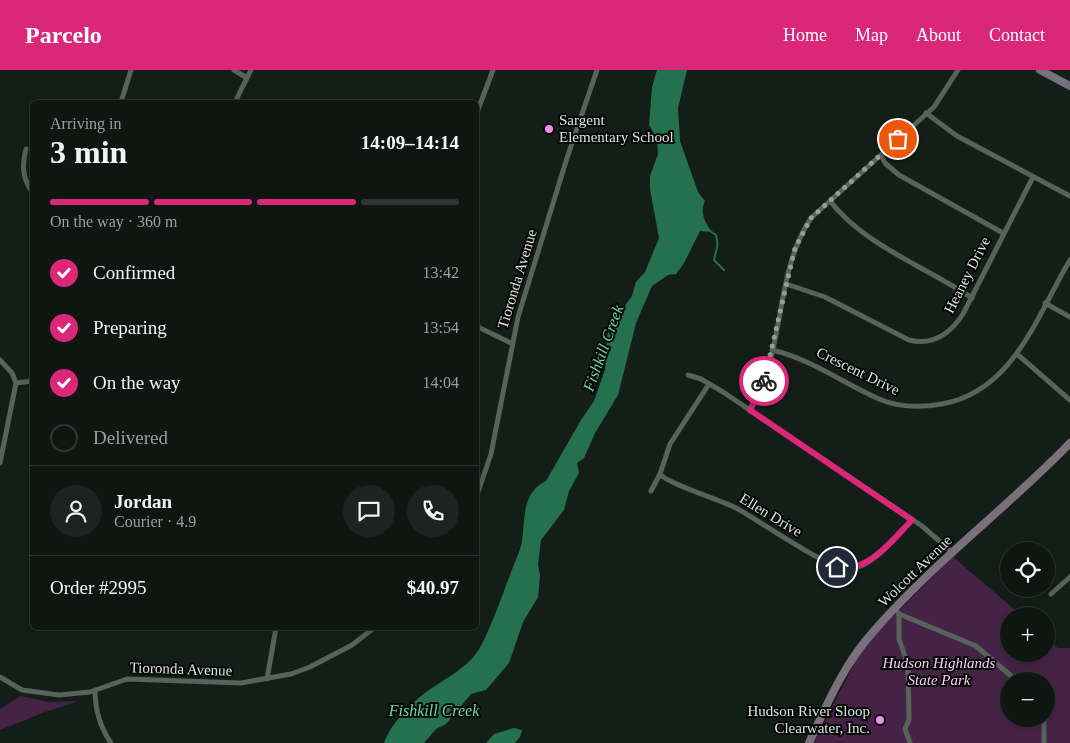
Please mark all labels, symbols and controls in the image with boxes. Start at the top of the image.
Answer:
text: Parcelo [25,22,102,48]
text: Home [783,25,827,45]
text: Map [855,25,888,45]
text: About [916,25,961,45]
text: Contact [989,25,1045,45]
place label: Sargent Elementary School [559,112,674,145]
text: Arriving in [50,115,122,132]
pin [877,118,919,160]
marker: Sargent Elementary School [543,123,555,135]
icon: bag [884,125,912,153]
text: 14:09–14:14 [361,132,459,153]
text: 3 min [50,134,127,170]
text: On the way · 360 m [50,213,178,230]
street label: Tioronda Avenue [494,227,540,331]
street label: Heaney Drive [941,234,993,316]
icon: check [50,259,78,287]
text: Confirmed [93,262,175,283]
text: 13:42 [423,264,459,281]
water label: Fishkill Creek [579,302,627,394]
icon: check [50,314,78,342]
text: Preparing [93,317,167,338]
text: 13:54 [423,319,459,336]
street label: Crescent Drive [814,344,902,398]
courier [739,356,789,406]
icon: bike [750,367,778,395]
icon: check [50,369,78,397]
text: On the way [93,372,181,393]
text: 14:04 [423,374,459,391]
text: Delivered [93,427,168,448]
button: person [50,485,102,537]
button: chat [343,485,395,537]
button: phone [407,485,459,537]
street label: Ellen Drive [737,490,805,540]
text: Jordan [114,491,172,512]
text: Courier · 4.9 [114,513,196,530]
street label: Wolcott Avenue [875,532,955,610]
map controls [1000,542,1055,727]
button: locate [1000,542,1055,597]
pin [816,546,858,588]
icon: home [823,553,851,581]
text: Order #2995 [50,577,147,598]
text: $40.97 [407,577,459,598]
button: + [1000,607,1055,662]
park label: Hudson Highlands State Park [882,655,996,688]
street label: Tioronda Avenue [129,659,233,679]
button: − [1000,672,1055,727]
water label: Fishkill Creek [388,702,480,719]
place label: Hudson River Sloop Clearwater, Inc. [747,703,870,736]
marker: Hudson River Sloop Clearwater, Inc. [874,714,886,726]

